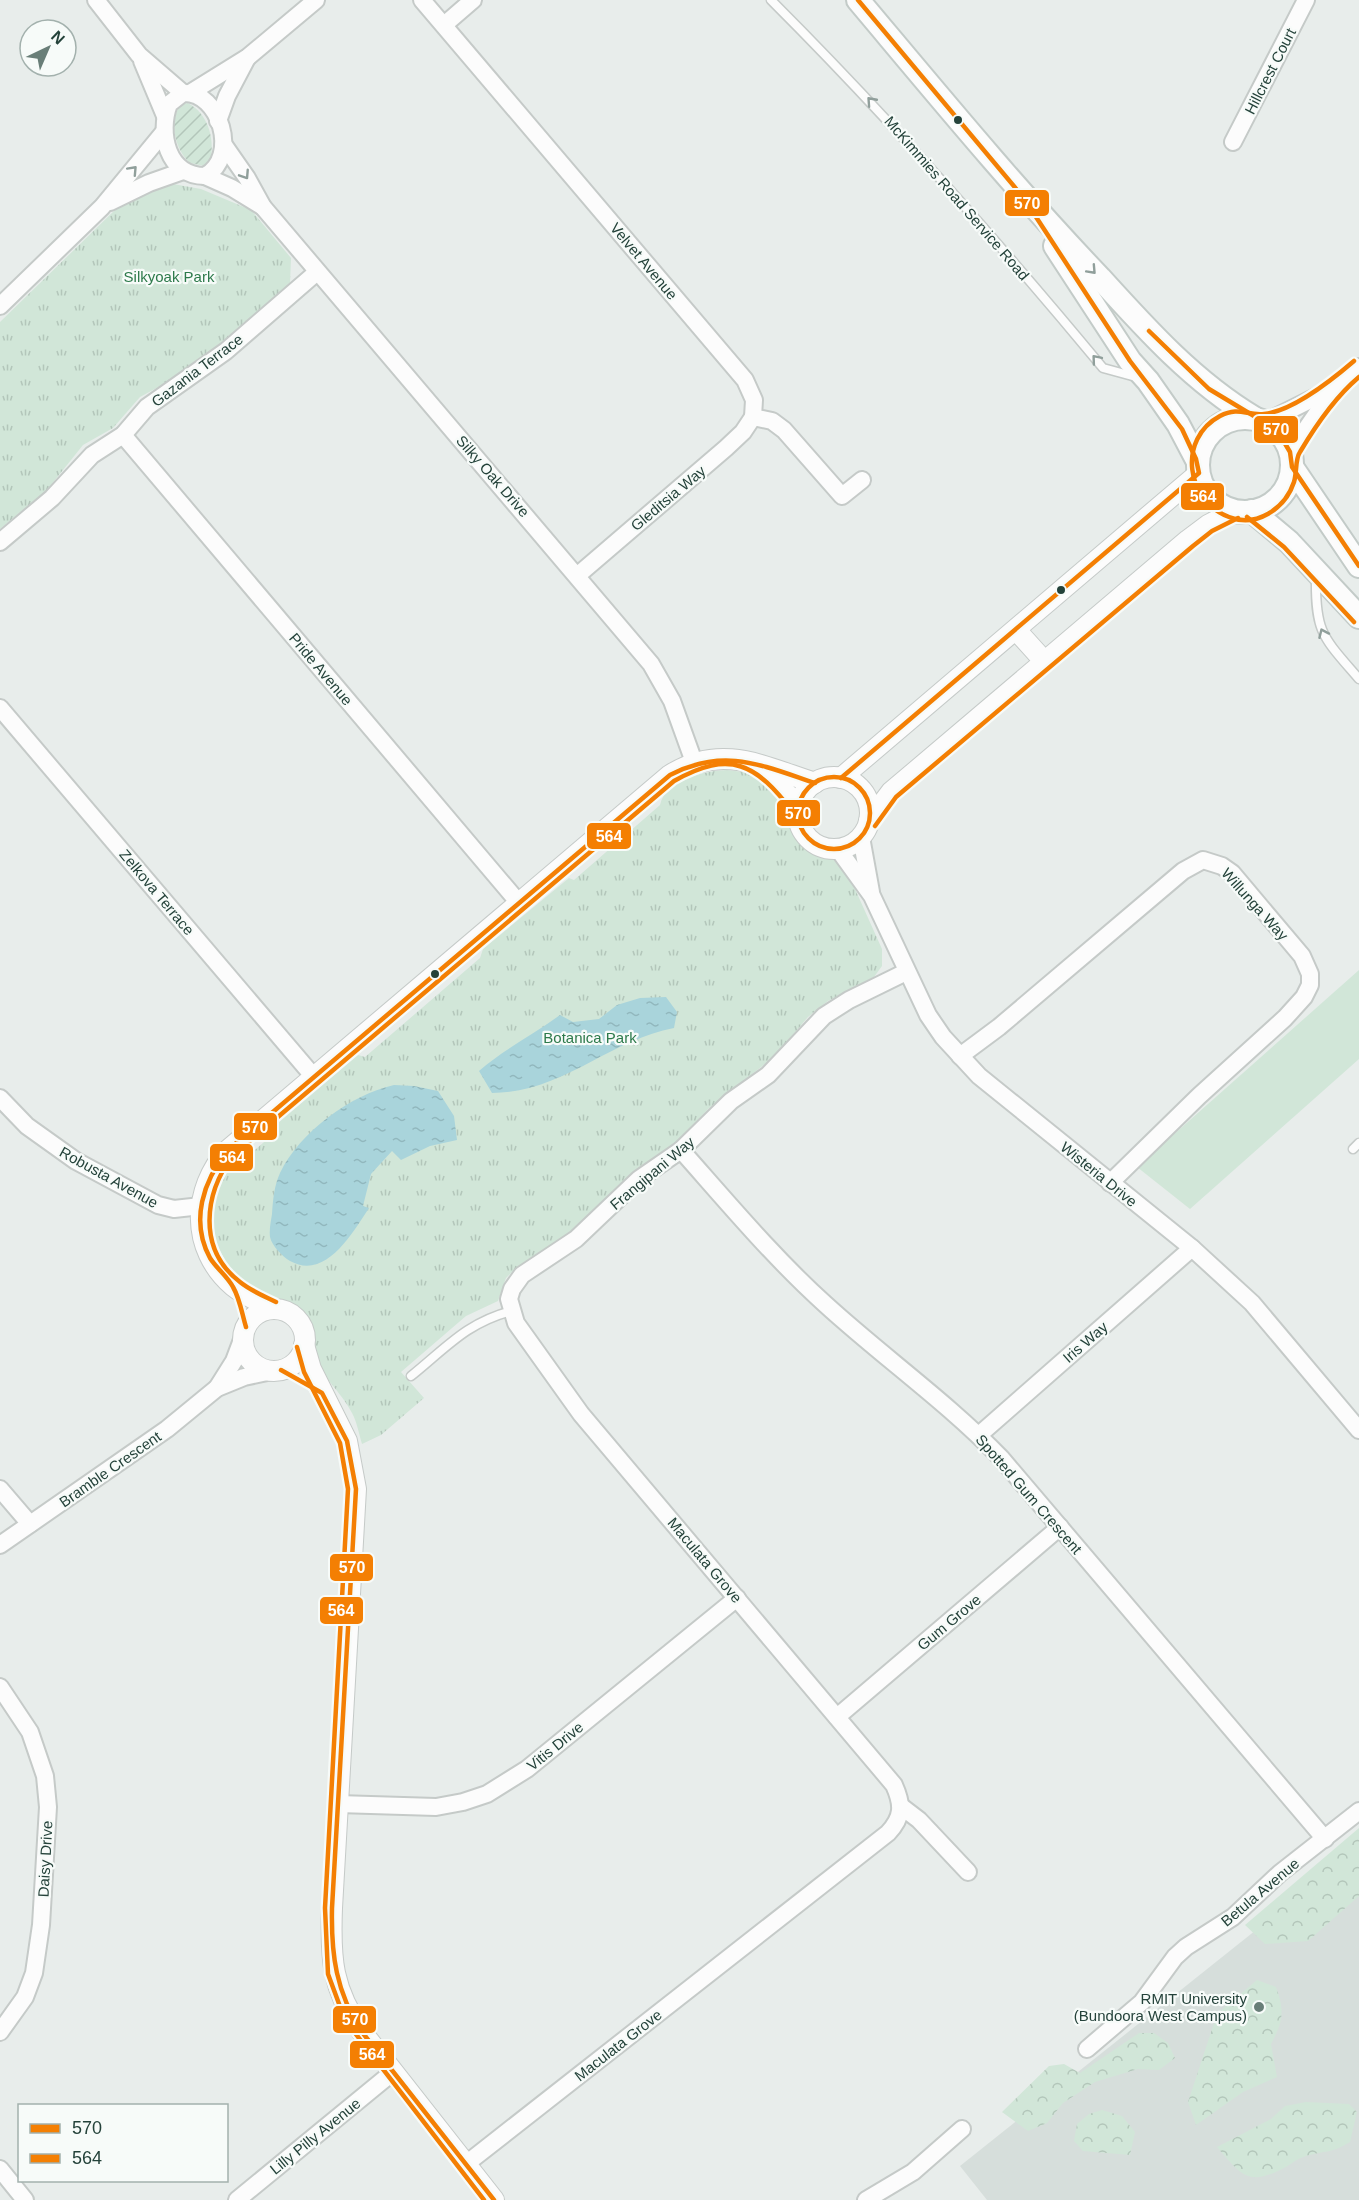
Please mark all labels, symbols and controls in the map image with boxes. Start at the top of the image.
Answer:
north arrow [18,18,78,78]
street label: Hillcrest Court [1241,24,1299,117]
text: N [48,27,68,48]
one-way arrow [867,97,878,108]
street label: McKimmies Road Service Road [881,113,1033,283]
unlabelled marker [952,114,964,126]
one-way arrow [126,167,137,178]
one-way arrow [238,169,249,180]
line badge: 570 [1004,189,1050,217]
text: 570 [1014,195,1040,212]
street label: Velvet Avenue [607,219,681,303]
one-way arrow [1085,263,1096,274]
park label: Silkyoak Park [124,268,215,285]
street label: Gazania Terrace [148,330,246,410]
one-way arrow [1092,355,1103,366]
line badge: 570 [1253,415,1299,444]
text: 570 [1263,421,1289,438]
street label: Silky Oak Drive [453,432,533,520]
street label: Gleditsia Way [627,462,709,534]
line badge: 564 [1180,482,1225,511]
text: 564 [1190,488,1216,505]
unlabelled marker [1055,584,1067,596]
one-way arrow [1319,628,1331,639]
street label: Pride Avenue [286,629,356,709]
line badge: 570 [776,799,821,827]
text: 570 [785,805,811,822]
line badge: 564 [586,822,632,850]
text: 564 [596,828,622,845]
street label: Zelkova Terrace [116,846,198,938]
street label: Willunga Way [1218,864,1292,944]
unlabelled marker [429,968,441,980]
park label: Botanica Park [543,1029,637,1046]
line badge: 570 [233,1112,278,1141]
text: 570 [242,1119,268,1136]
street label: Frangipani Way [607,1133,698,1213]
street label: Wisteria Drive [1057,1138,1141,1210]
street label: Robusta Avenue [57,1143,161,1211]
line badge: 564 [209,1143,254,1172]
text: 564 [219,1149,245,1166]
street label: Iris Way [1059,1318,1111,1366]
street label: Bramble Crescent [56,1427,165,1510]
street label: Spotted Gum Crescent [973,1431,1086,1558]
street label: Maculata Grove [664,1514,746,1606]
line badge: 570 [329,1553,374,1582]
text: 570 [339,1559,365,1576]
street label: Gum Grove [914,1591,984,1653]
line badge: 564 [319,1596,364,1625]
text: 564 [328,1602,354,1619]
street label: Vitis Drive [524,1718,586,1774]
street label: Daisy Drive [35,1820,55,1898]
street label: Betula Avenue [1218,1854,1302,1930]
place label: RMIT University (Bundoora West Campus) [1074,1990,1247,2024]
marker: RMIT University (Bundoora West Campus) [1252,2000,1266,2014]
line badge: 570 [332,2005,377,2034]
street label: Maculata Grove [571,2006,665,2084]
text: 570 [342,2011,368,2028]
line badge: 564 [349,2040,395,2069]
text: 564 [359,2046,385,2063]
street label: Lilly Pilly Avenue [266,2094,364,2178]
legend [18,2104,228,2182]
text: 570 [72,2118,102,2138]
text: 564 [72,2148,102,2168]

